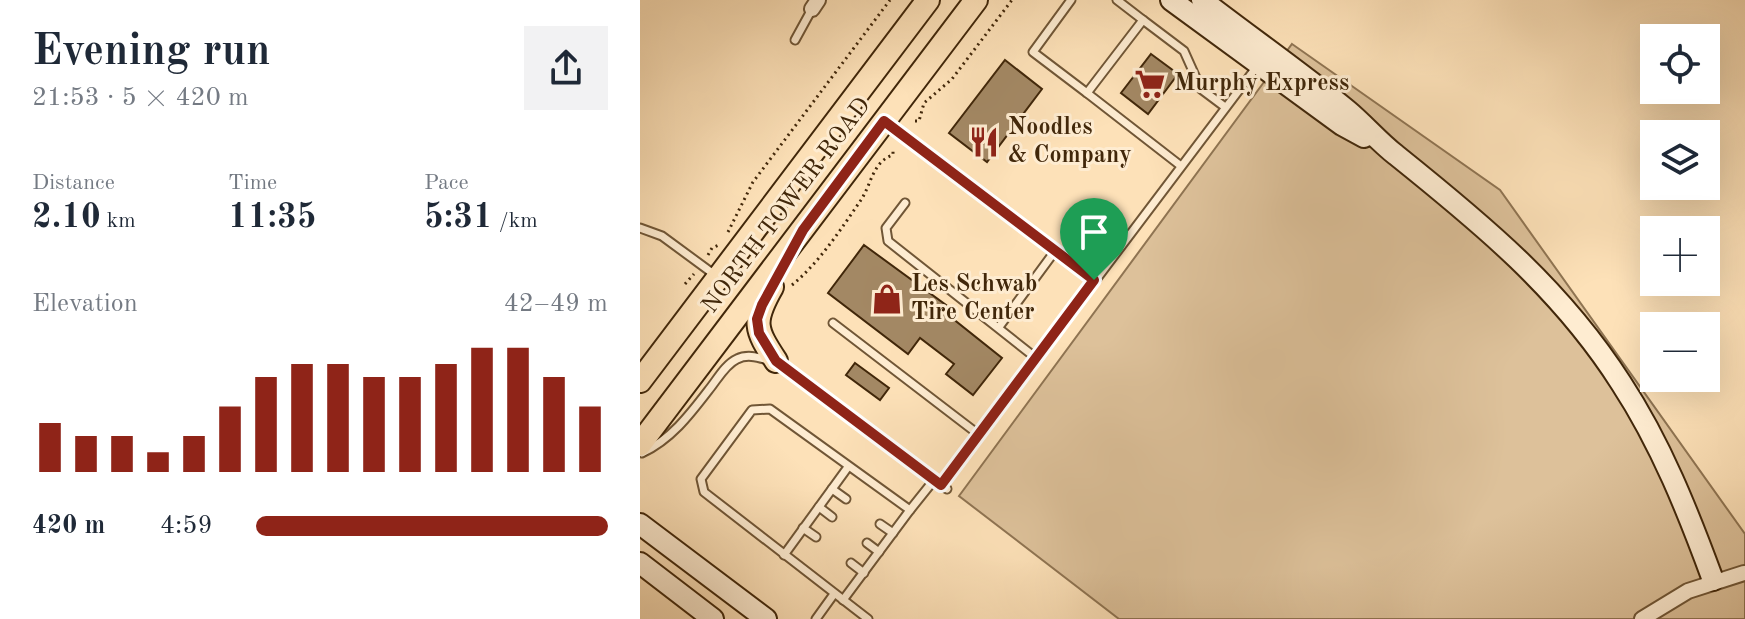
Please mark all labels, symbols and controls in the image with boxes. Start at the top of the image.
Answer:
map controls [1640,24,1720,392]
button: locate [1640,24,1720,104]
button: share [524,26,608,110]
text: Evening run [32,30,270,74]
supermarket icon: Murphy Express [1133,67,1167,101]
place label: Murphy Express [1174,72,1349,96]
text: 21:53 · 5 × 420 m [32,85,249,111]
street label: NORTH TOWER ROAD [698,94,876,318]
place label: Noodles & Company [1008,116,1132,168]
button: layers [1640,120,1720,200]
restaurant icon: Noodles & Company [967,125,1001,159]
text: Distance [32,172,115,194]
text: Time [228,172,277,194]
text: Pace [424,172,469,194]
pin [1060,198,1128,280]
text: 2.10 [32,201,101,235]
text: 11:35 [228,201,316,235]
text: 5:31 [424,201,493,235]
text: km [101,210,136,232]
text: /km [493,210,538,232]
icon: arrive [1072,210,1116,254]
button: + [1640,216,1720,296]
place label: Les Schwab Tire Center [911,273,1037,325]
shop icon: Les Schwab Tire Center [870,282,904,316]
text: Elevation [32,291,138,317]
text: 42–49 m [504,291,608,317]
button: − [1640,312,1720,392]
text: 420 m [32,513,105,539]
text: 4:59 [160,513,213,539]

